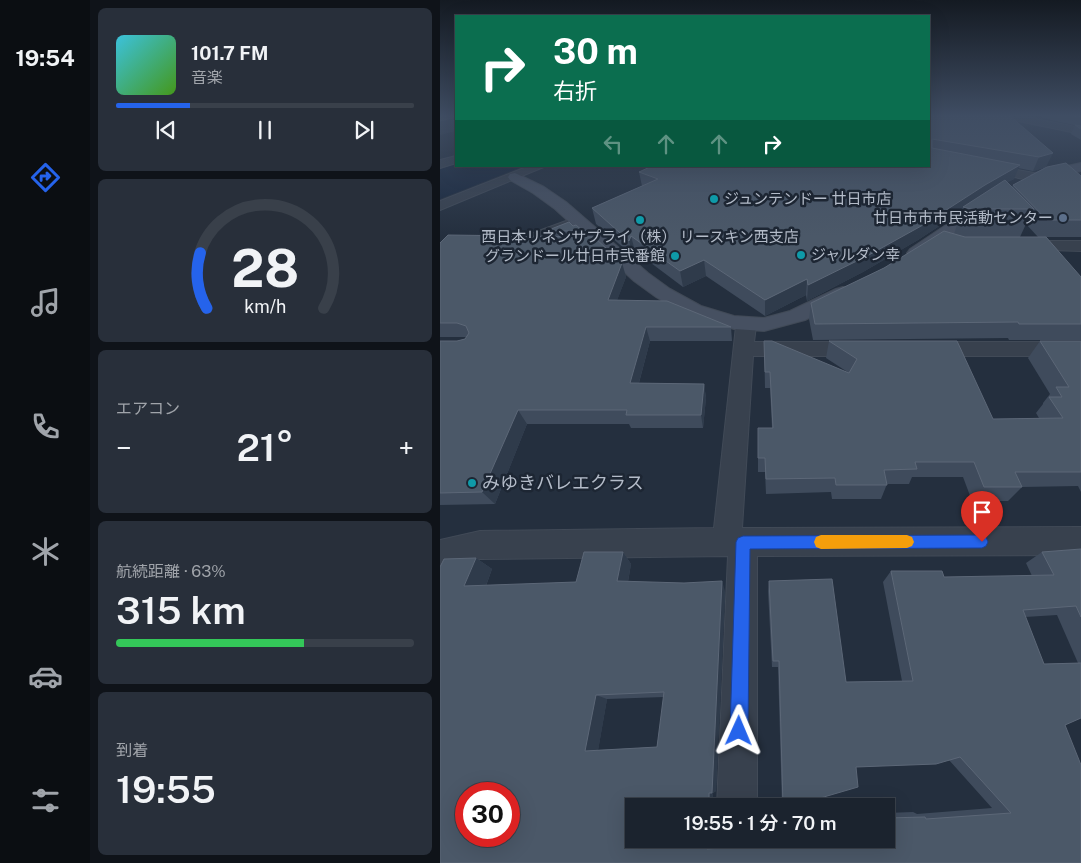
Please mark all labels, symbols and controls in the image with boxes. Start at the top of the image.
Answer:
text: 30 m [553,31,638,72]
icon: right [470,35,535,100]
text: 101.7 FM [191,42,268,64]
text: 19:54 [15,45,75,71]
text: 音楽 [191,68,223,87]
text: 右折 [553,78,597,104]
icon: previous [152,116,180,144]
icon: pause [251,116,279,144]
icon: next [350,116,378,144]
icon: left [599,130,627,158]
icon: ahead [652,130,680,158]
icon: ahead [705,130,733,158]
icon: right [758,130,786,158]
icon: directions [28,160,63,195]
place label: ジュンテンドー 廿日市店 [724,190,892,207]
marker: ジュンテンドー 廿日市店 [708,193,720,205]
place label: 廿日市市市民活動センター [873,209,1053,226]
marker: 廿日市市市民活動センター [1057,212,1069,224]
marker: 西日本リネンサプライ（株） リースキン西支店 [634,214,646,226]
place label: 西日本リネンサプライ（株） リースキン西支店 [481,228,799,245]
text: 28 [231,238,299,299]
place label: ジャルダン幸 [811,246,900,263]
place label: グランドール廿日市弐番館 [485,247,665,264]
marker: ジャルダン幸 [795,249,807,261]
marker: グランドール廿日市弐番館 [669,250,681,262]
icon: music [28,285,63,320]
text: km/h [244,296,286,317]
text: エアコン [116,399,180,418]
icon: phone [28,409,63,444]
text: 21° [236,425,294,470]
text: − [116,431,132,464]
text: + [398,431,414,464]
place label: みゆきバレエクラス [482,472,644,493]
marker: みゆきバレエクラス [466,477,478,489]
pin [961,491,1003,542]
icon: arrive [968,498,996,526]
icon: climate [28,534,63,569]
text: 航続距離 · 63% [116,562,226,581]
text: 315 km [116,588,246,633]
icon: car [28,659,63,694]
position arrow [712,704,764,756]
text: 到着 [116,741,148,760]
text: 19:55 [116,767,216,812]
speed limit sign: 30 [455,782,520,847]
icon: filters [28,783,63,818]
text: 19:55 · 1 分 · 70 m [684,812,836,834]

